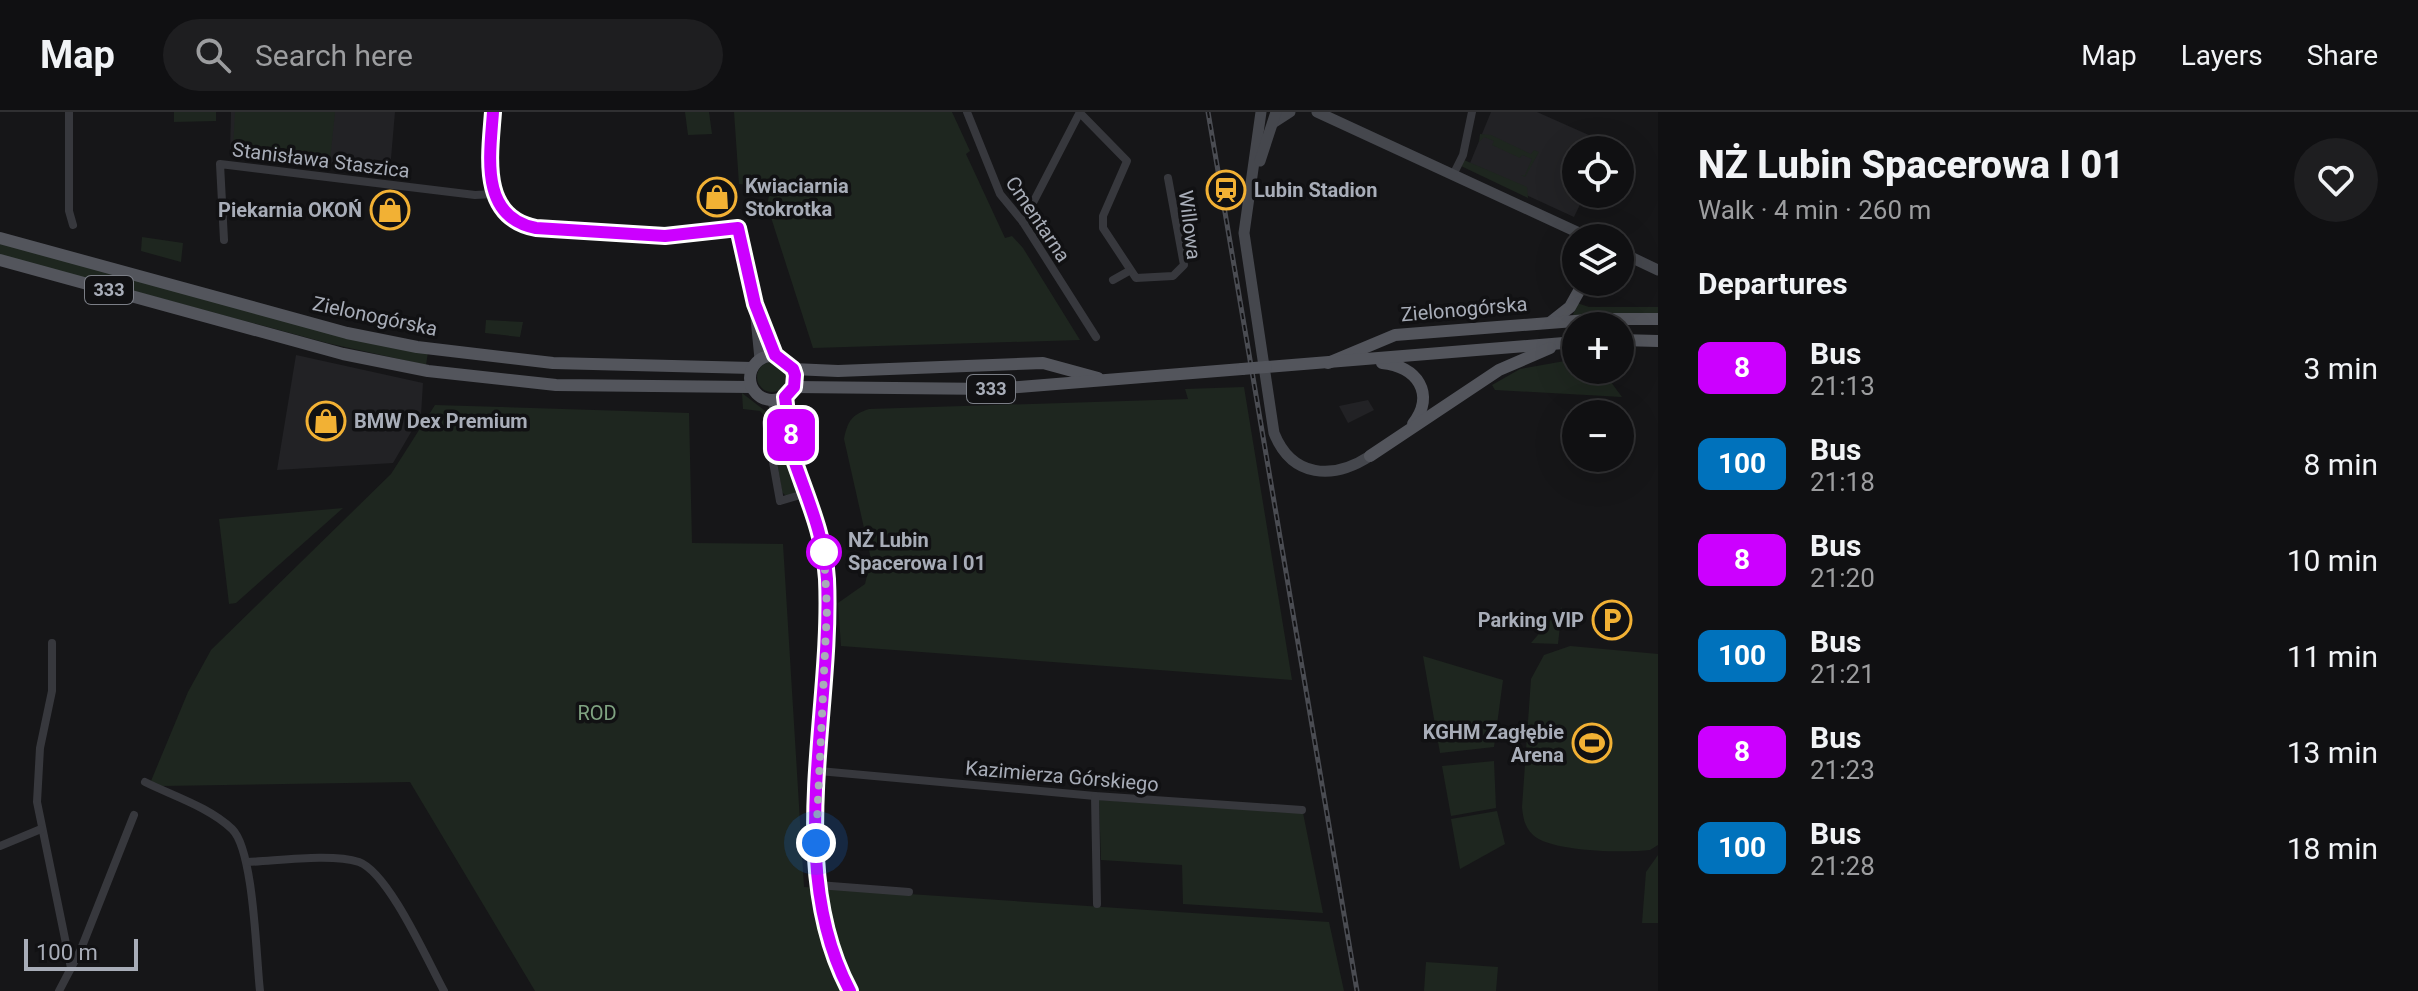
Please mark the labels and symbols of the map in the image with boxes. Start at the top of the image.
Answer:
street label: Stanisława Staszica [231,137,411,183]
station icon: Lubin Stadion [1205,169,1247,211]
street label: Cmentarna [1001,172,1075,266]
place label: Kwiaciarnia Stokrotka [745,174,849,221]
shop icon: Kwiaciarnia Stokrotka [696,176,738,218]
place label: Lubin Stadion [1254,178,1377,202]
shop icon: Piekarnia OKOŃ [369,189,411,231]
street label: Willowa [1174,189,1206,261]
place label: Piekarnia OKOŃ [218,198,362,222]
road number: 333 [85,276,133,304]
street label: Zielonogórska [310,291,440,341]
street label: Zielonogórska [1400,292,1528,326]
road number: 333 [967,375,1015,403]
shop icon: BMW Dex Premium [305,400,347,442]
place label: BMW Dex Premium [354,409,528,433]
line badge: 8 [765,409,817,461]
place label: NŻ Lubin Spacerowa I 01 [848,528,986,575]
marker: NŻ Lubin Spacerowa I 01 [807,535,841,569]
parking icon: Parking VIP [1591,599,1633,641]
place label: Parking VIP [1478,608,1584,632]
park label: ROD [577,701,617,725]
place label: KGHM Zagłębie Arena [1423,720,1564,767]
sports icon: KGHM Zagłębie Arena [1571,722,1613,764]
street label: Kazimierza Górskiego [964,756,1160,796]
your location [796,823,836,863]
scale bar [24,935,138,971]

